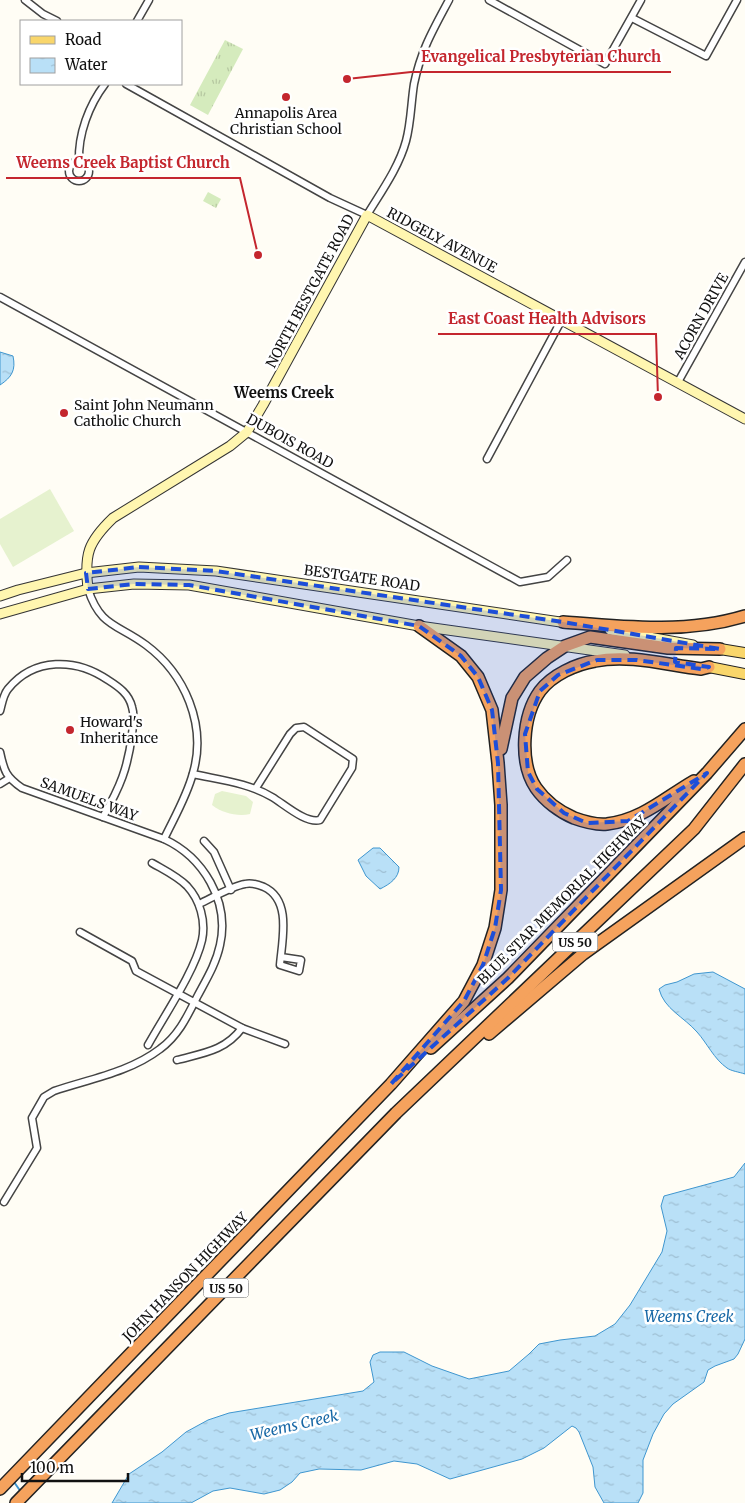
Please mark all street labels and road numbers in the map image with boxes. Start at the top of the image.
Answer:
street label: RIDGELY AVENUE [384,203,500,277]
street label: NORTH BESTGATE ROAD [262,211,358,371]
street label: ACORN DRIVE [669,269,732,363]
street label: DUBOIS ROAD [243,410,337,473]
street label: BESTGATE ROAD [303,561,422,595]
street label: SAMUELS WAY [38,773,141,825]
street label: BLUE STAR MEMORIAL HIGHWAY [474,811,651,988]
road number: US 50 [552,932,598,952]
street label: JOHN HANSON HIGHWAY [118,1208,252,1346]
road number: US 50 [204,1278,248,1298]

